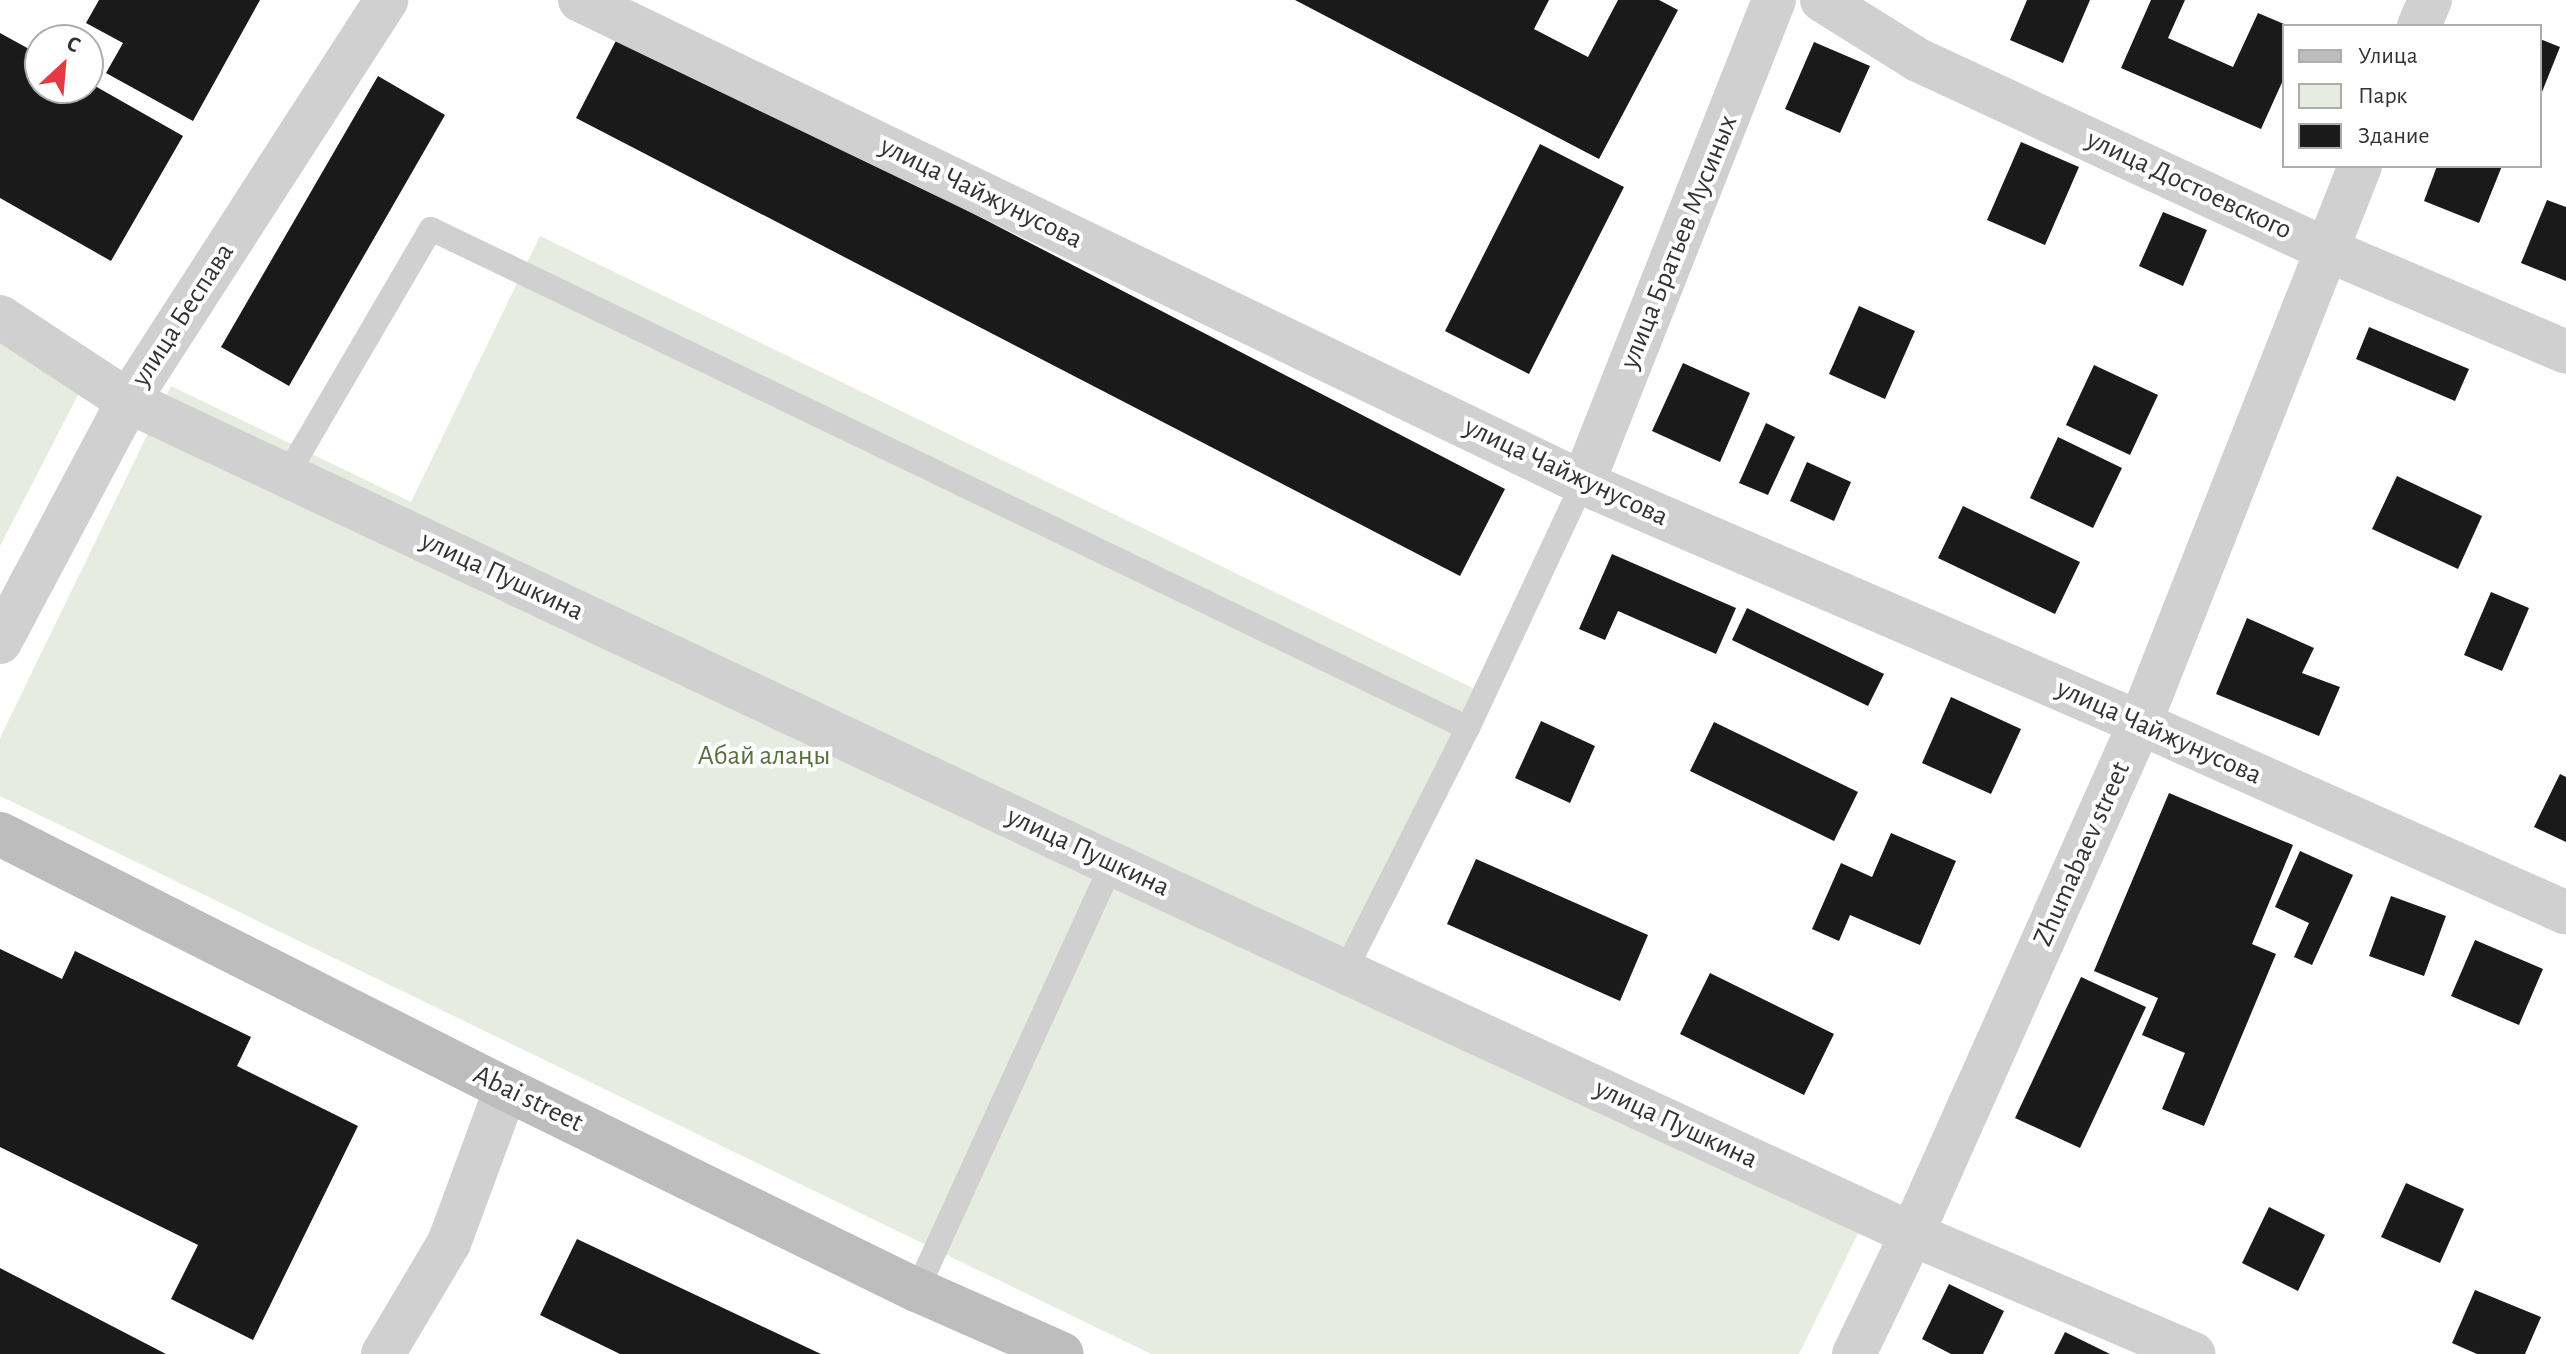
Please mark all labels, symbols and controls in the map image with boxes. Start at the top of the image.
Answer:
north arrow [24,24,104,104]
legend [2282,24,2542,168]
text: С [63,32,84,57]
text: Улица [2358,44,2418,68]
text: Парк [2358,84,2407,108]
street label: улица Братьев Мусиных [1613,110,1745,374]
street label: улица Достоевского [2081,123,2297,247]
text: Здание [2358,124,2429,148]
street label: улица Чайжунусова [874,129,1088,257]
street label: улица Беспава [124,237,242,393]
street label: улица Чайжунусова [1459,410,1673,534]
street label: улица Пушкина [415,524,589,628]
street label: улица Чайжунусова [2051,672,2267,792]
park label: Абай алаңы [697,739,831,773]
street label: Zhumabaev street [2026,757,2138,951]
street label: улица Пушкина [1001,800,1175,904]
street label: Abai street [468,1058,588,1140]
street label: улица Пушкина [1589,1072,1763,1176]

